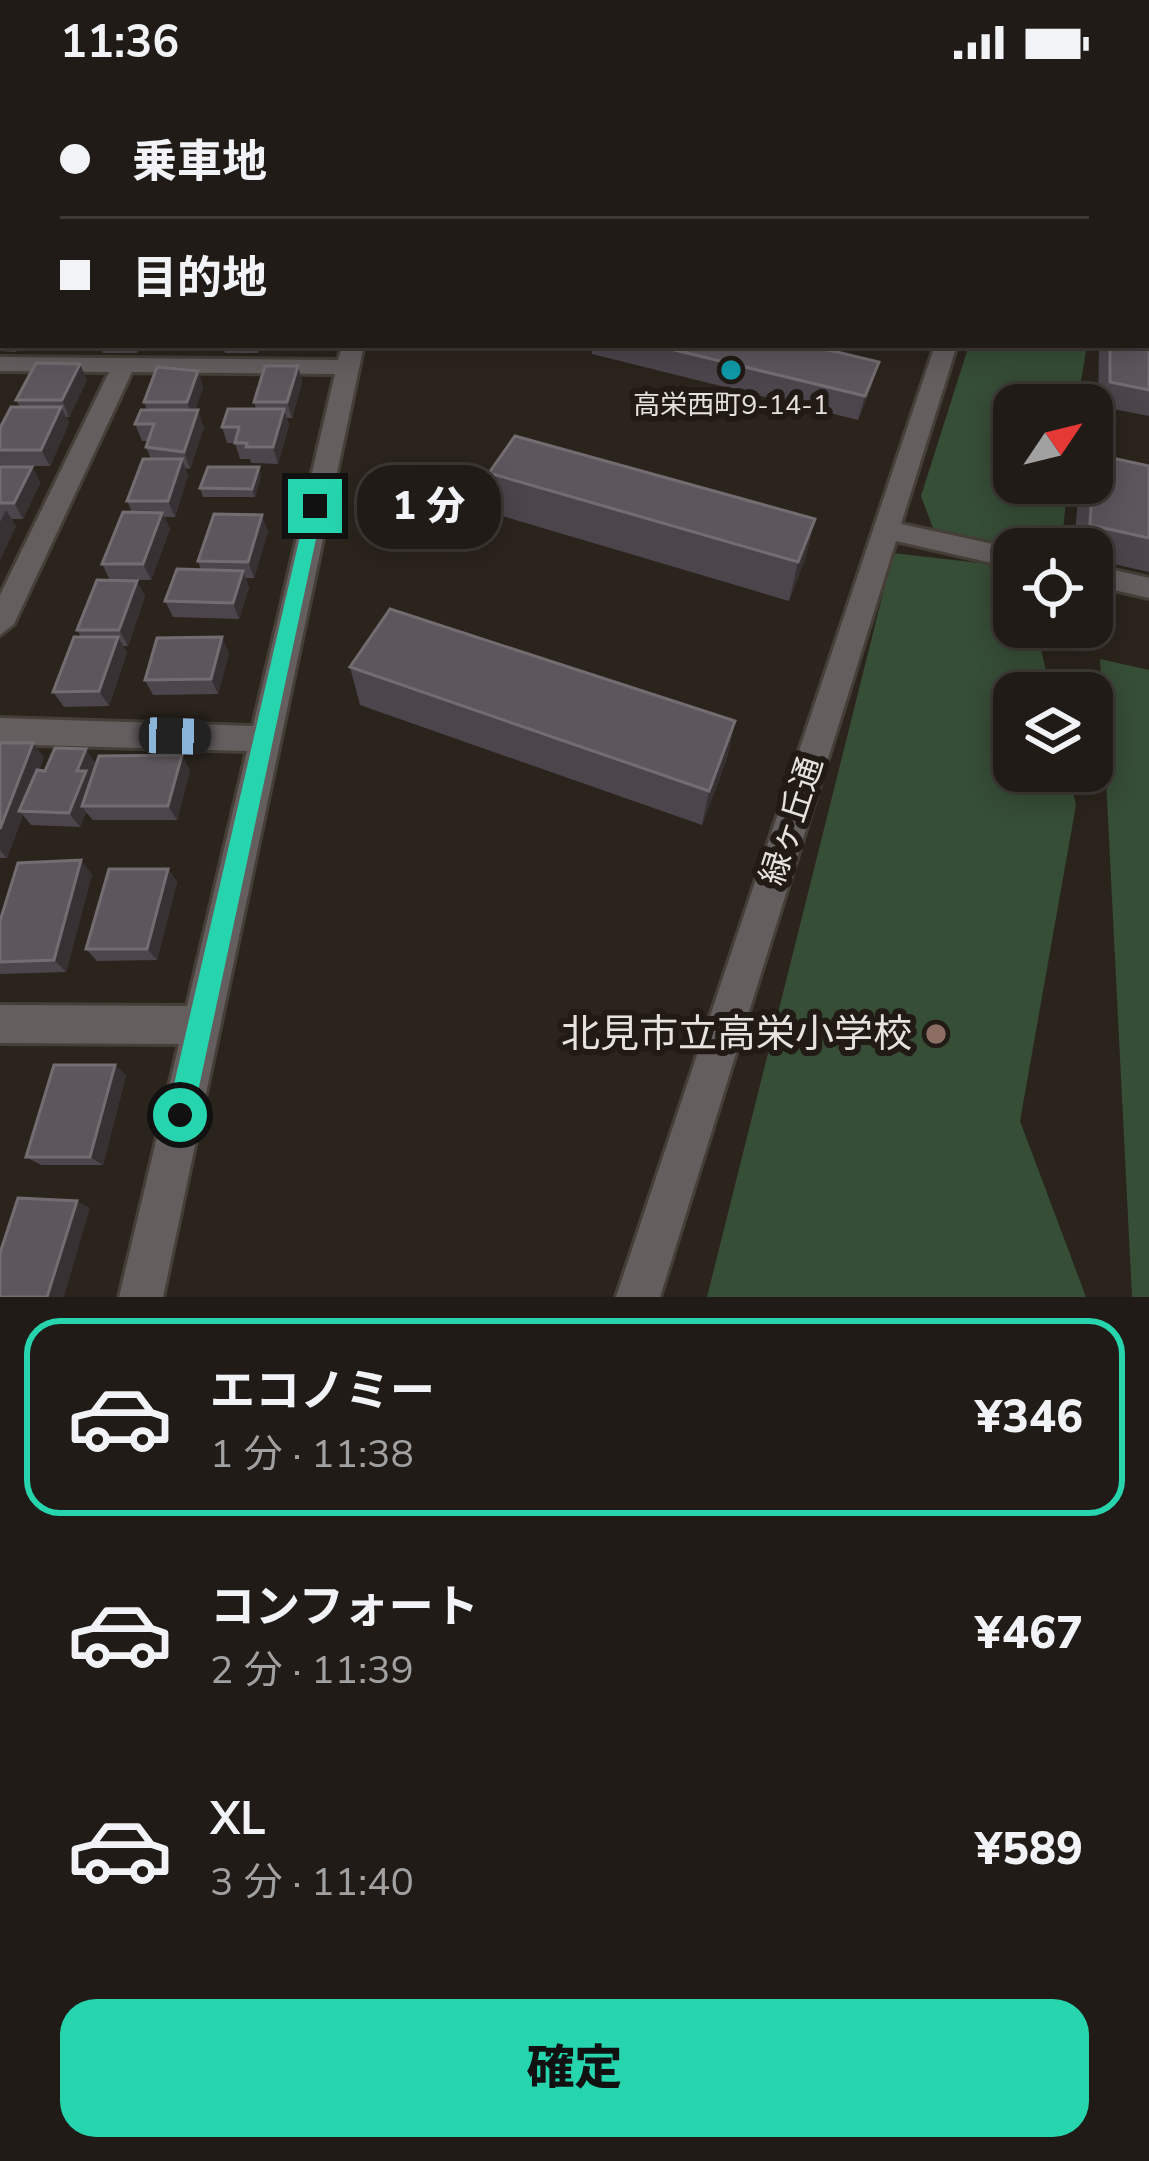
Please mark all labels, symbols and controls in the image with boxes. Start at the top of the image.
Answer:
text: 11:36 [60,12,179,73]
text: 乗車地 [132,132,267,193]
text: 目的地 [132,248,267,309]
marker: 高栄西町9-14-1 [718,357,744,383]
north arrow [993,384,1113,504]
map controls [993,384,1113,792]
place label: 高栄西町9-14-1 [633,387,829,424]
callout: 1 分 [357,464,501,548]
route end [288,479,342,533]
text: 1 分 [392,480,466,533]
button: locate [993,528,1113,648]
button: layers [993,672,1113,792]
car [138,717,212,755]
street label: 緑ヶ丘通 [750,751,834,891]
place label: 北見市立高栄小学校 [561,1008,912,1061]
marker: 北見市立高栄小学校 [923,1021,949,1047]
route start [153,1088,207,1142]
text: エコノミー [210,1361,435,1422]
icon: car [66,1363,174,1471]
text: ¥346 [975,1387,1083,1448]
text: 1 分 · 11:38 [210,1428,414,1481]
text: コンフォート [210,1577,479,1638]
icon: car [66,1579,174,1687]
text: ¥467 [975,1603,1083,1664]
text: 2 分 · 11:39 [210,1644,414,1697]
text: XL [210,1789,266,1850]
icon: car [66,1795,174,1903]
text: ¥589 [975,1819,1083,1880]
text: 3 分 · 11:40 [210,1856,414,1909]
button: 確定 [60,1999,1089,2137]

